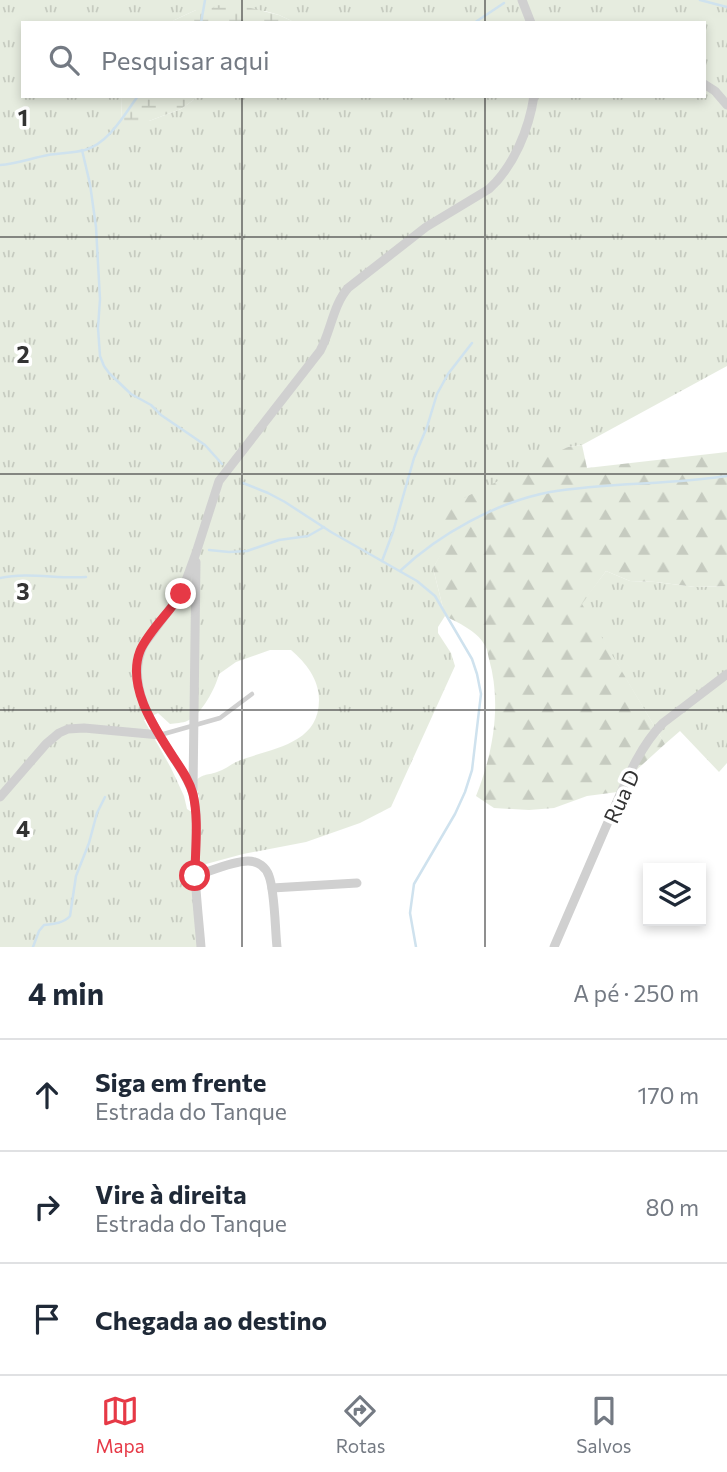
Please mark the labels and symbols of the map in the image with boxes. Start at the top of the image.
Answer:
text: 1 [18,103,28,131]
text: 2 [16,340,30,368]
text: 3 [16,577,30,605]
route end [165,578,196,609]
street label: Rua D [598,765,644,827]
text: 4 [16,814,30,842]
route start [179,860,210,891]

